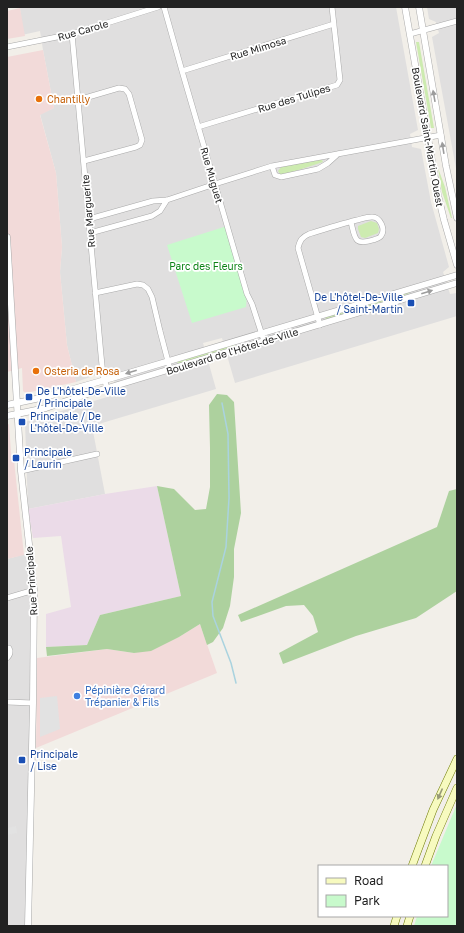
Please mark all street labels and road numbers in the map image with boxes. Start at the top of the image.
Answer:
street label: Rue Carole [56,17,110,43]
street label: Rue Mimosa [228,34,288,62]
street label: Boulevard Saint-Martin Ouest [410,66,446,208]
street label: Rue des Tulipes [256,81,332,115]
street label: Rue Muguet [198,146,226,204]
street label: Rue Marguerite [79,174,97,248]
street label: Boulevard de l'Hôtel-de-Ville [164,325,300,377]
street label: Rue Principale [23,546,39,616]

